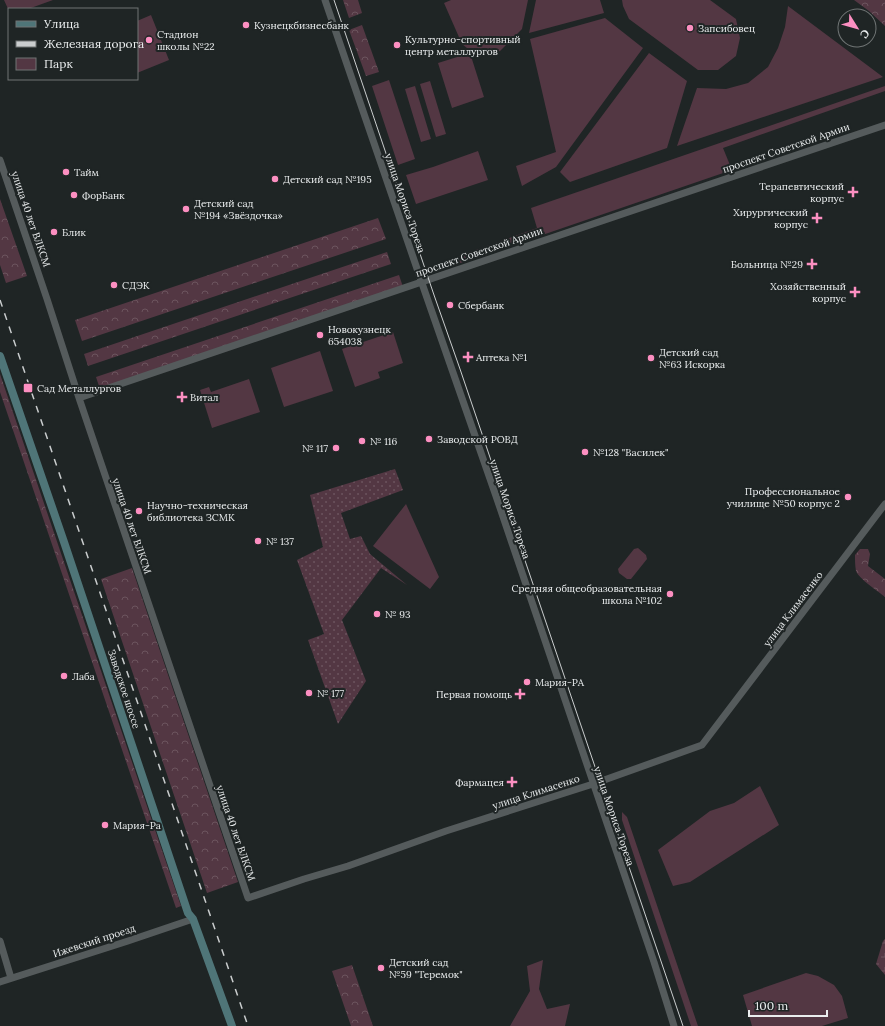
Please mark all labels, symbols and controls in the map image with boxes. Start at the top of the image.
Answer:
legend [8,8,138,80]
north arrow [837,8,877,48]
text: Улица [43,16,80,31]
place label: Кузнецкбизнесбанк [254,19,350,32]
marker: Кузнецкбизнесбанк [241,20,251,30]
place label: Запсибовец [698,22,755,35]
marker: Запсибовец [685,23,695,33]
text: С [857,27,873,42]
place label: Стадион школы №22 [157,28,215,53]
place label: Культурно-спортивный центр металлургов [405,33,521,58]
marker: Стадион школы №22 [144,35,154,45]
text: Железная дорога [44,36,144,51]
marker: Культурно-спортивный центр металлургов [392,40,402,50]
text: Парк [44,56,73,71]
street label: проспект Советской Армии [721,120,851,176]
street label: улица Мориса Тореза [382,151,428,255]
place label: Тайм [74,166,100,179]
marker: Тайм [61,167,71,177]
street label: улица 40 лет ВЛКСМ [8,169,54,269]
place label: Детский сад №195 [283,173,372,186]
marker: Детский сад №195 [270,174,280,184]
place label: Терапевтический корпус [759,180,844,205]
marker: Терапевтический корпус [847,186,859,198]
place label: ФорБанк [82,189,125,202]
marker: ФорБанк [69,190,79,200]
place label: Детский сад №194 «Звёздочка» [194,197,283,222]
marker: Детский сад №194 «Звёздочка» [181,204,191,214]
place label: Хирургический корпус [733,206,808,231]
marker: Хирургический корпус [811,212,823,224]
street label: проспект Советской Армии [414,224,544,280]
place label: Блик [62,226,86,239]
marker: Блик [49,227,59,237]
place label: Больница №29 [731,258,803,271]
marker: Больница №29 [806,258,818,270]
place label: СДЭК [122,279,150,292]
marker: СДЭК [109,280,119,290]
place label: Хозяйственный корпус [770,280,846,305]
marker: Хозяйственный корпус [849,286,861,298]
place label: Сбербанк [458,299,505,312]
marker: Сбербанк [445,300,455,310]
place label: Новокузнецк 654038 [328,323,391,348]
marker: Новокузнецк 654038 [315,330,325,340]
place label: Детский сад №63 Искорка [659,346,725,371]
place label: Аптека №1 [475,351,528,364]
marker: Аптека №1 [463,352,473,362]
marker: Детский сад №63 Искорка [646,353,656,363]
marker: Сад Металлургов [22,382,34,394]
place label: Сад Металлургов [37,382,121,395]
place label: Витал [190,391,219,404]
marker: Витал [177,392,187,402]
place label: Заводской РОВД [437,433,518,446]
marker: Заводской РОВД [424,434,434,444]
place label: № 116 [370,435,397,448]
marker: № 116 [357,436,367,446]
place label: № 117 [302,442,328,455]
marker: № 117 [331,443,341,453]
place label: №128 "Василек" [593,446,668,459]
marker: №128 "Василек" [580,447,590,457]
street label: улица Мориса Тореза [487,457,533,561]
street label: улица 40 лет ВЛКСМ [109,476,155,576]
place label: Профессиональное училище №50 корпус 2 [727,485,841,510]
marker: Профессиональное училище №50 корпус 2 [843,492,853,502]
place label: Научно-техническая библиотека ЗСМК [147,499,248,524]
marker: Научно-техническая библиотека ЗСМК [134,506,144,516]
place label: № 137 [266,535,294,548]
marker: № 137 [253,536,263,546]
street label: улица Климасенко [760,569,826,649]
place label: Средняя общеобразовательная школа №102 [512,582,662,607]
marker: Средняя общеобразовательная школа №102 [665,589,675,599]
place label: № 93 [385,608,411,621]
marker: № 93 [372,609,382,619]
street label: Заводское шоссе [105,648,143,731]
place label: Лаба [72,670,95,683]
marker: Лаба [59,671,69,681]
place label: Мария-РА [535,676,585,689]
marker: Мария-РА [522,677,532,687]
place label: № 177 [317,687,344,700]
marker: № 177 [304,688,314,698]
place label: Первая помощь [436,688,512,701]
marker: Первая помощь [515,689,525,699]
street label: улица Мориса Тореза [591,764,637,868]
street label: улица Климасенко [491,772,581,812]
place label: Фармацея [455,776,504,789]
marker: Фармацея [507,777,517,787]
street label: улица 40 лет ВЛКСМ [213,783,259,883]
place label: Мария-Ра [113,819,161,832]
marker: Мария-Ра [100,820,110,830]
street label: Ижевский проезд [51,921,137,960]
place label: Детский сад №59 "Теремок" [389,956,463,981]
marker: Детский сад №59 "Теремок" [376,963,386,973]
scale bar [749,992,827,1018]
text: 100 m [755,998,788,1013]

